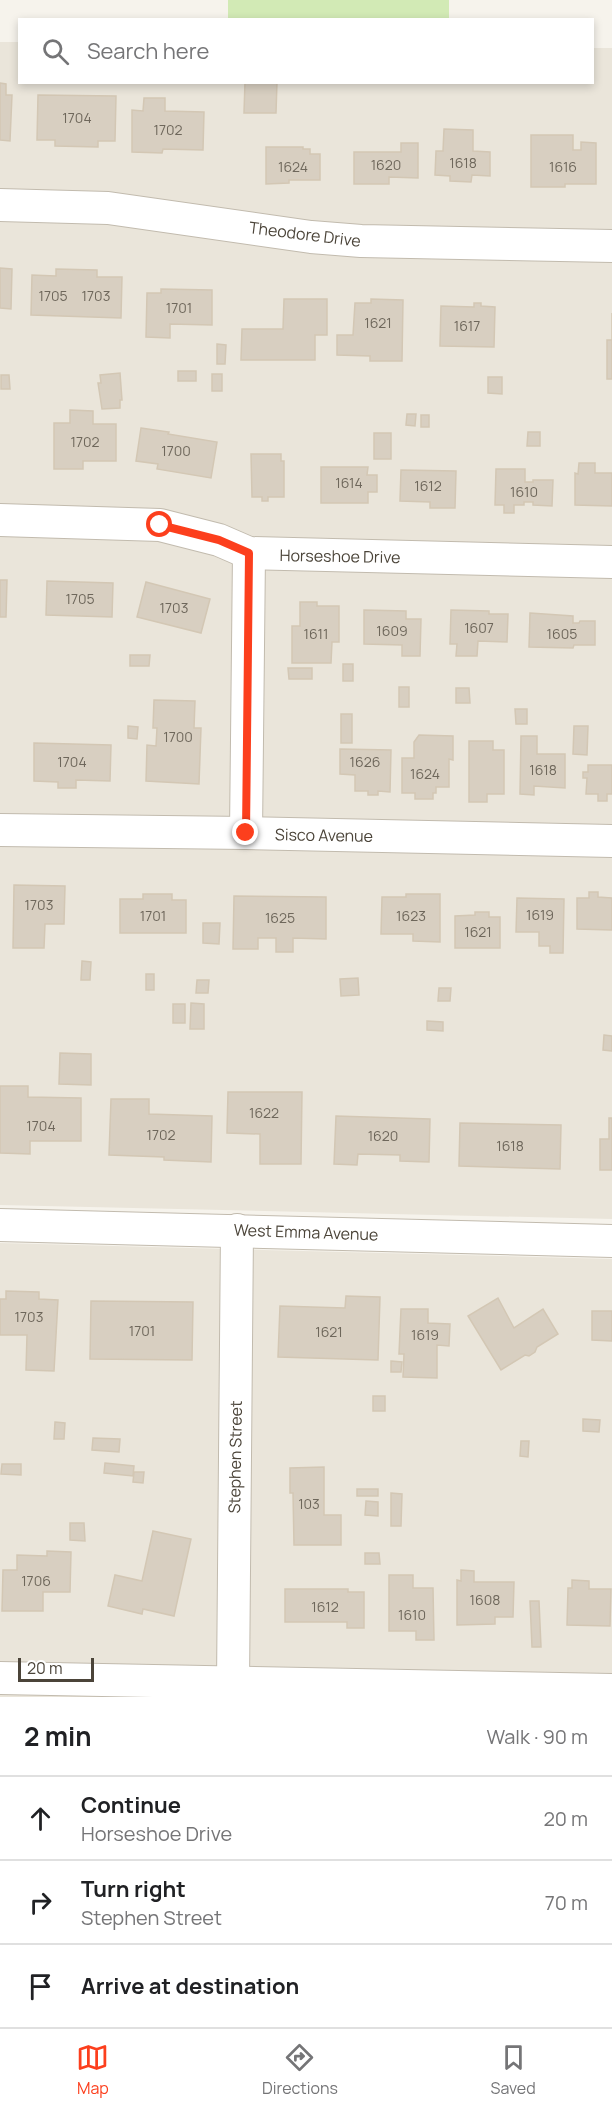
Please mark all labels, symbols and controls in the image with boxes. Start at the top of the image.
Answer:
search box [18,18,594,84]
icon: search [39,35,72,68]
text: Search here [87,36,209,66]
house number: 1704 [62,108,92,127]
house number: 1702 [153,120,183,139]
house number: 1618 [449,153,477,172]
house number: 1620 [371,155,401,174]
house number: 1624 [278,157,308,176]
house number: 1616 [549,157,577,176]
street label: Theodore Drive [248,216,362,252]
house number: 1705 [38,286,68,305]
house number: 1703 [82,286,110,305]
house number: 1701 [166,298,192,317]
house number: 1621 [364,313,392,332]
house number: 1617 [454,316,480,335]
house number: 1702 [70,432,100,451]
house number: 1700 [161,441,191,460]
house number: 1614 [335,473,363,492]
house number: 1612 [414,476,442,495]
house number: 1610 [510,482,538,501]
route start [146,511,172,537]
street label: Horseshoe Drive [279,544,401,568]
house number: 1705 [65,589,95,608]
house number: 1703 [160,598,188,617]
house number: 1607 [464,618,494,637]
house number: 1609 [376,621,408,640]
house number: 1611 [304,624,328,643]
house number: 1605 [547,624,577,643]
house number: 1700 [163,727,193,746]
house number: 1704 [57,752,87,771]
house number: 1626 [350,752,380,771]
house number: 1618 [529,760,557,779]
house number: 1624 [410,764,440,783]
route end [232,819,258,845]
street label: Sisco Avenue [275,823,373,847]
house number: 1703 [25,895,53,914]
house number: 1619 [526,905,554,924]
house number: 1701 [140,906,166,925]
house number: 1623 [396,906,426,925]
house number: 1625 [265,908,295,927]
house number: 1621 [464,922,492,941]
house number: 1622 [249,1103,279,1122]
house number: 1704 [26,1116,56,1135]
house number: 1702 [146,1125,176,1144]
house number: 1620 [368,1126,398,1145]
house number: 1618 [496,1136,524,1155]
street label: West Emma Avenue [233,1218,379,1246]
house number: 1703 [15,1307,43,1326]
house number: 1701 [129,1321,155,1340]
house number: 1621 [315,1322,343,1341]
house number: 1619 [411,1325,439,1344]
street label: Stephen Street [223,1400,247,1514]
house number: 103 [298,1494,320,1513]
house number: 1706 [21,1571,51,1590]
house number: 1608 [470,1590,500,1609]
house number: 1612 [311,1597,339,1616]
house number: 1610 [398,1605,426,1624]
scale bar [18,1655,94,1682]
text: 20 m [27,1657,63,1679]
text: 2 min [24,1718,92,1754]
text: Walk · 90 m [486,1723,588,1750]
text: Continue [81,1790,181,1820]
icon: ahead [24,1802,57,1835]
text: 20 m [543,1805,588,1832]
text: Horseshoe Drive [81,1820,232,1847]
text: Turn right [81,1874,186,1904]
icon: right [24,1886,57,1919]
text: 70 m [545,1889,588,1916]
text: Stephen Street [81,1904,222,1931]
icon: arrive [24,1970,57,2003]
text: Arrive at destination [81,1971,299,2001]
tab: Map [76,2041,109,2099]
tab: Directions [262,2041,338,2099]
tab: Saved [491,2041,536,2099]

